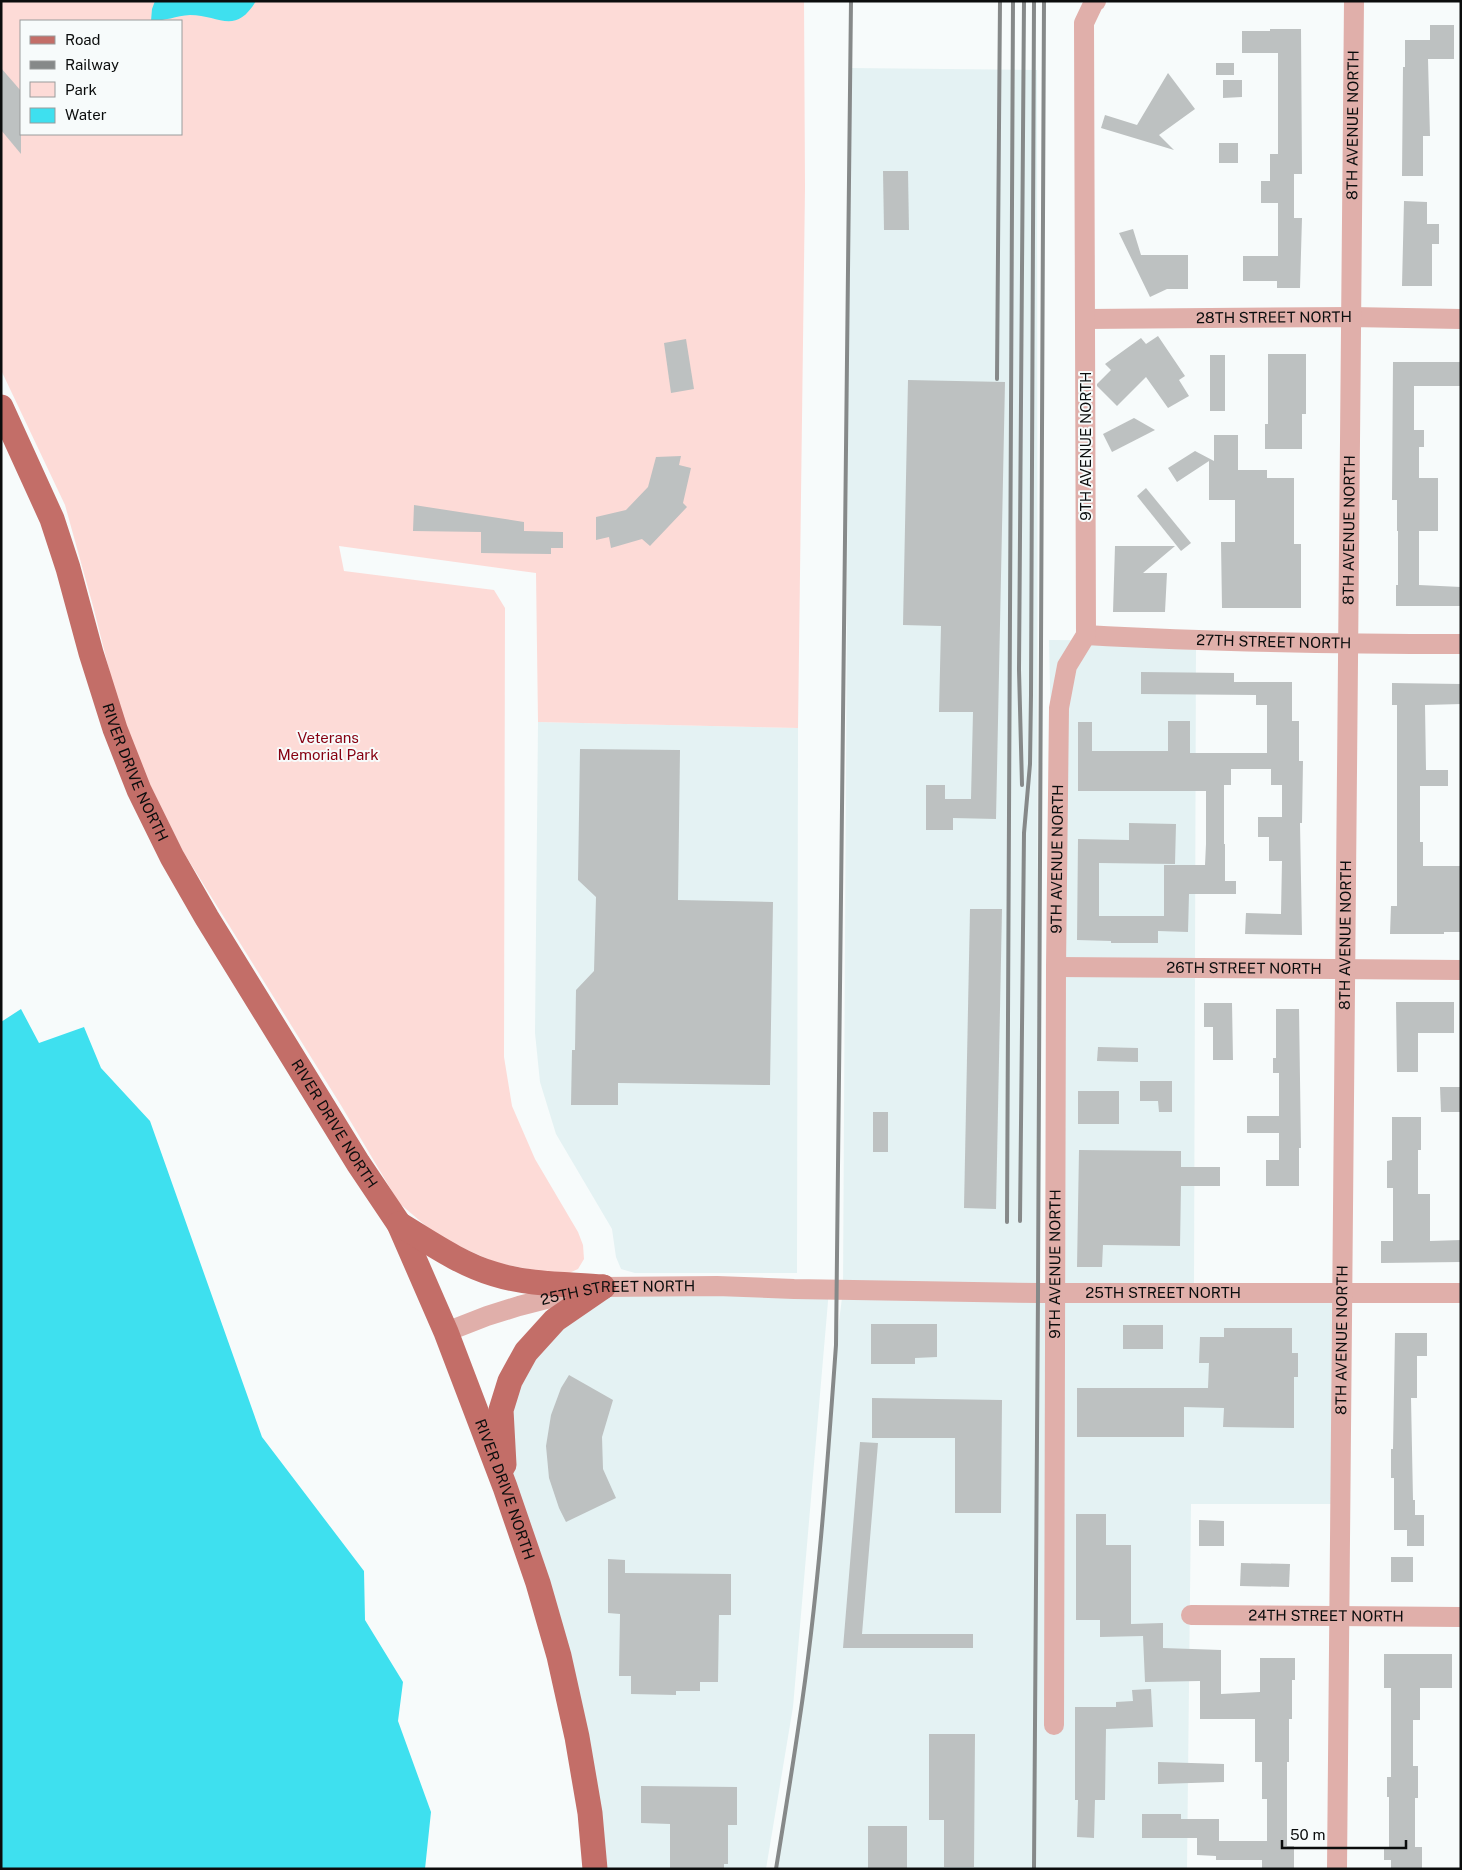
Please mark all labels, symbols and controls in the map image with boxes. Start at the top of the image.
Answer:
legend [20,20,182,135]
text: Road [65,31,101,48]
street label: 8TH AVENUE NORTH [1343,50,1362,200]
text: Railway [65,56,119,73]
text: Park [65,81,97,98]
text: Water [65,106,107,123]
street label: 28TH STREET NORTH [1196,308,1352,326]
street label: 9TH AVENUE NORTH [1077,371,1094,521]
street label: 8TH AVENUE NORTH [1340,455,1358,605]
street label: 27TH STREET NORTH [1196,631,1352,651]
street label: RIVER DRIVE NORTH [99,701,172,844]
park label: Veterans Memorial Park [277,729,379,763]
street label: 9TH AVENUE NORTH [1047,784,1066,934]
street label: 8TH AVENUE NORTH [1336,860,1354,1010]
street label: 26TH STREET NORTH [1166,959,1322,977]
street label: RIVER DRIVE NORTH [288,1056,381,1191]
street label: 9TH AVENUE NORTH [1046,1189,1063,1339]
street label: 8TH AVENUE NORTH [1332,1265,1350,1415]
street label: 25TH STREET NORTH [539,1277,695,1308]
street label: 25TH STREET NORTH [1085,1284,1241,1301]
street label: RIVER DRIVE NORTH [472,1416,538,1562]
street label: 24TH STREET NORTH [1248,1606,1404,1625]
scale bar [1282,1818,1406,1850]
text: 50 m [1290,1826,1325,1843]

